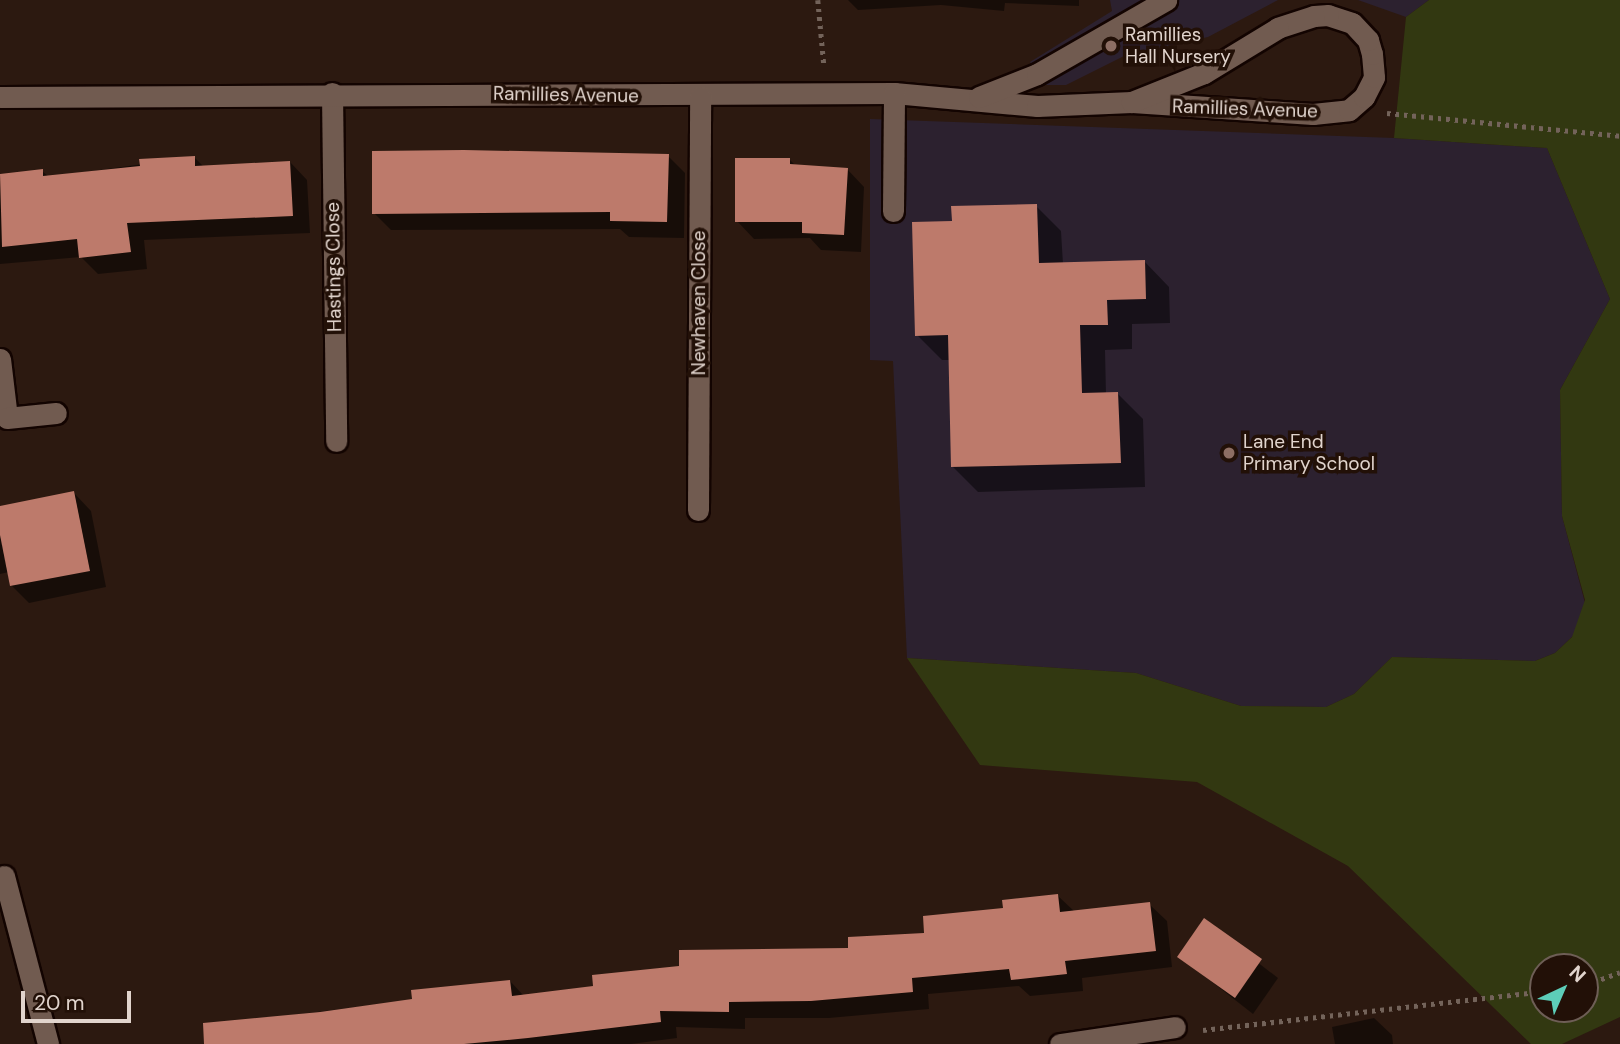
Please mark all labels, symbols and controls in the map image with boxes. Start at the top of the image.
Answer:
place label: Ramillies Hall Nursery [1125,24,1231,68]
marker: Ramillies Hall Nursery [1103,38,1119,54]
street label: Ramillies Avenue [493,82,639,108]
street label: Ramillies Avenue [1172,95,1318,123]
street label: Hastings Close [321,202,347,332]
street label: Newhaven Close [688,231,710,375]
place label: Lane End Primary School [1243,431,1375,475]
marker: Lane End Primary School [1221,445,1237,461]
north arrow [1529,953,1599,1023]
text: N [1564,960,1591,988]
scale bar [24,978,135,1022]
text: 20 m [34,989,85,1017]

